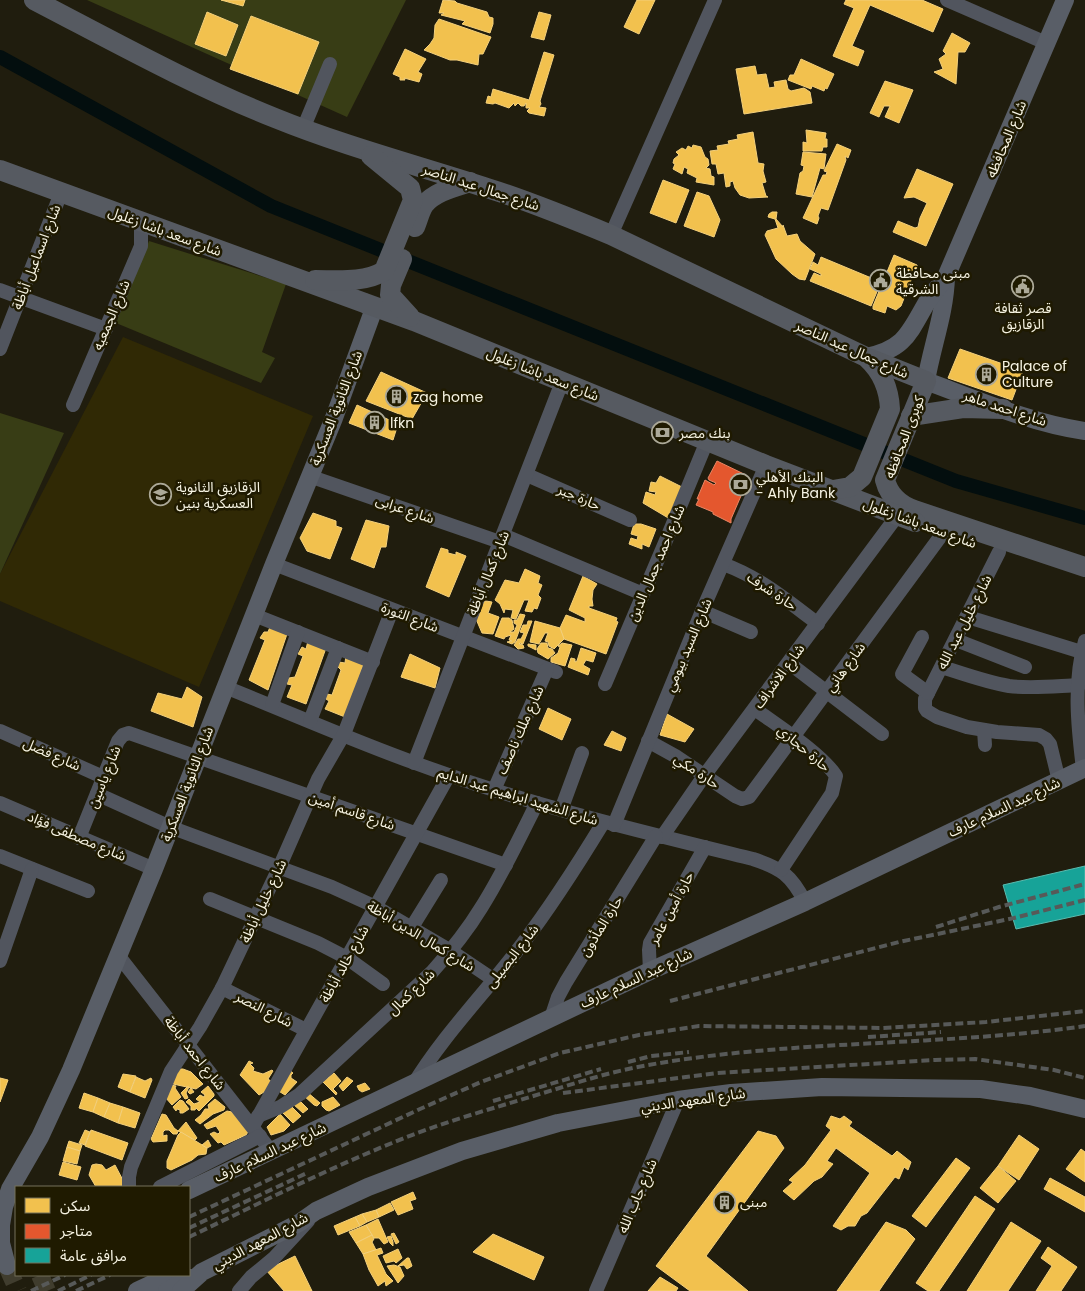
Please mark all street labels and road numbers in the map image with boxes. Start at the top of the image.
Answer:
street label: شارع المحافظه [981,97,1032,181]
street label: شارع جمال عبد الناصر [419,158,542,216]
street label: شارع سعد باشا زغلول [105,201,225,262]
street label: شارع اسماعيل أباظة [7,202,66,313]
street label: شارع الجمعيه [87,277,136,354]
street label: شارع جمال عبد الناصر [791,315,912,384]
street label: شارع سعد باشا زغلول [483,342,602,407]
street label: شارع الثانوية العسكرية [305,348,368,469]
street label: شارع احمد ماهر [959,385,1049,432]
street label: كوبرى المحافظه [879,393,929,481]
street label: حارة جبر [554,479,604,515]
street label: شارع عرابى [373,490,437,529]
street label: شارع سعد باشا زغلول [860,493,980,554]
street label: شارع احمد جمال الدين [622,502,690,625]
street label: شارع كمال أباظة [462,528,515,619]
street label: حارة شرف [743,567,801,615]
street label: شارع خليل عبد الله [932,571,997,673]
street label: شارع السيد بيومي [659,595,718,695]
street label: شارع الثورة [378,597,442,638]
street label: شارع هاني [820,638,871,697]
street label: شارع الاشراف [749,639,810,713]
street label: شارع ملك ناصف [492,682,549,778]
street label: حارة حجازي [773,720,835,777]
street label: شارع الثانوية العسكرية [156,724,219,845]
street label: شارع فضل [20,733,84,776]
street label: شارع ياسين [82,743,127,812]
street label: حارة مكي [670,748,724,795]
street label: شارع الشهيد ابراهيم عبد الدايم [435,762,601,831]
street label: شارع عبد السلام عارف [945,772,1064,843]
street label: شارع قاسم أمين [306,787,398,836]
street label: شارع مصطفى فؤاد [24,806,129,867]
street label: شارع خليل أباظة [235,856,292,946]
street label: حارة أمين عامر [643,868,699,949]
street label: حارة المأذون [575,892,627,960]
street label: شارع كمال الدين أباظة [363,896,479,977]
street label: شارع البصيلى [481,920,544,993]
street label: شارع خالد أباظة [315,922,374,1007]
street label: شارع عبد السلام عارف [577,943,696,1014]
street label: شارع كمال [383,964,440,1020]
street label: شارع النصر [231,986,296,1033]
street label: شارع احمد أباظة [159,1012,230,1095]
street label: شارع المعهد الديني [639,1083,747,1118]
street label: شارع عبد السلام عارف [211,1117,330,1188]
street label: شارع جاب الله [612,1156,663,1237]
street label: شارع المعهد الديني [209,1207,312,1276]

